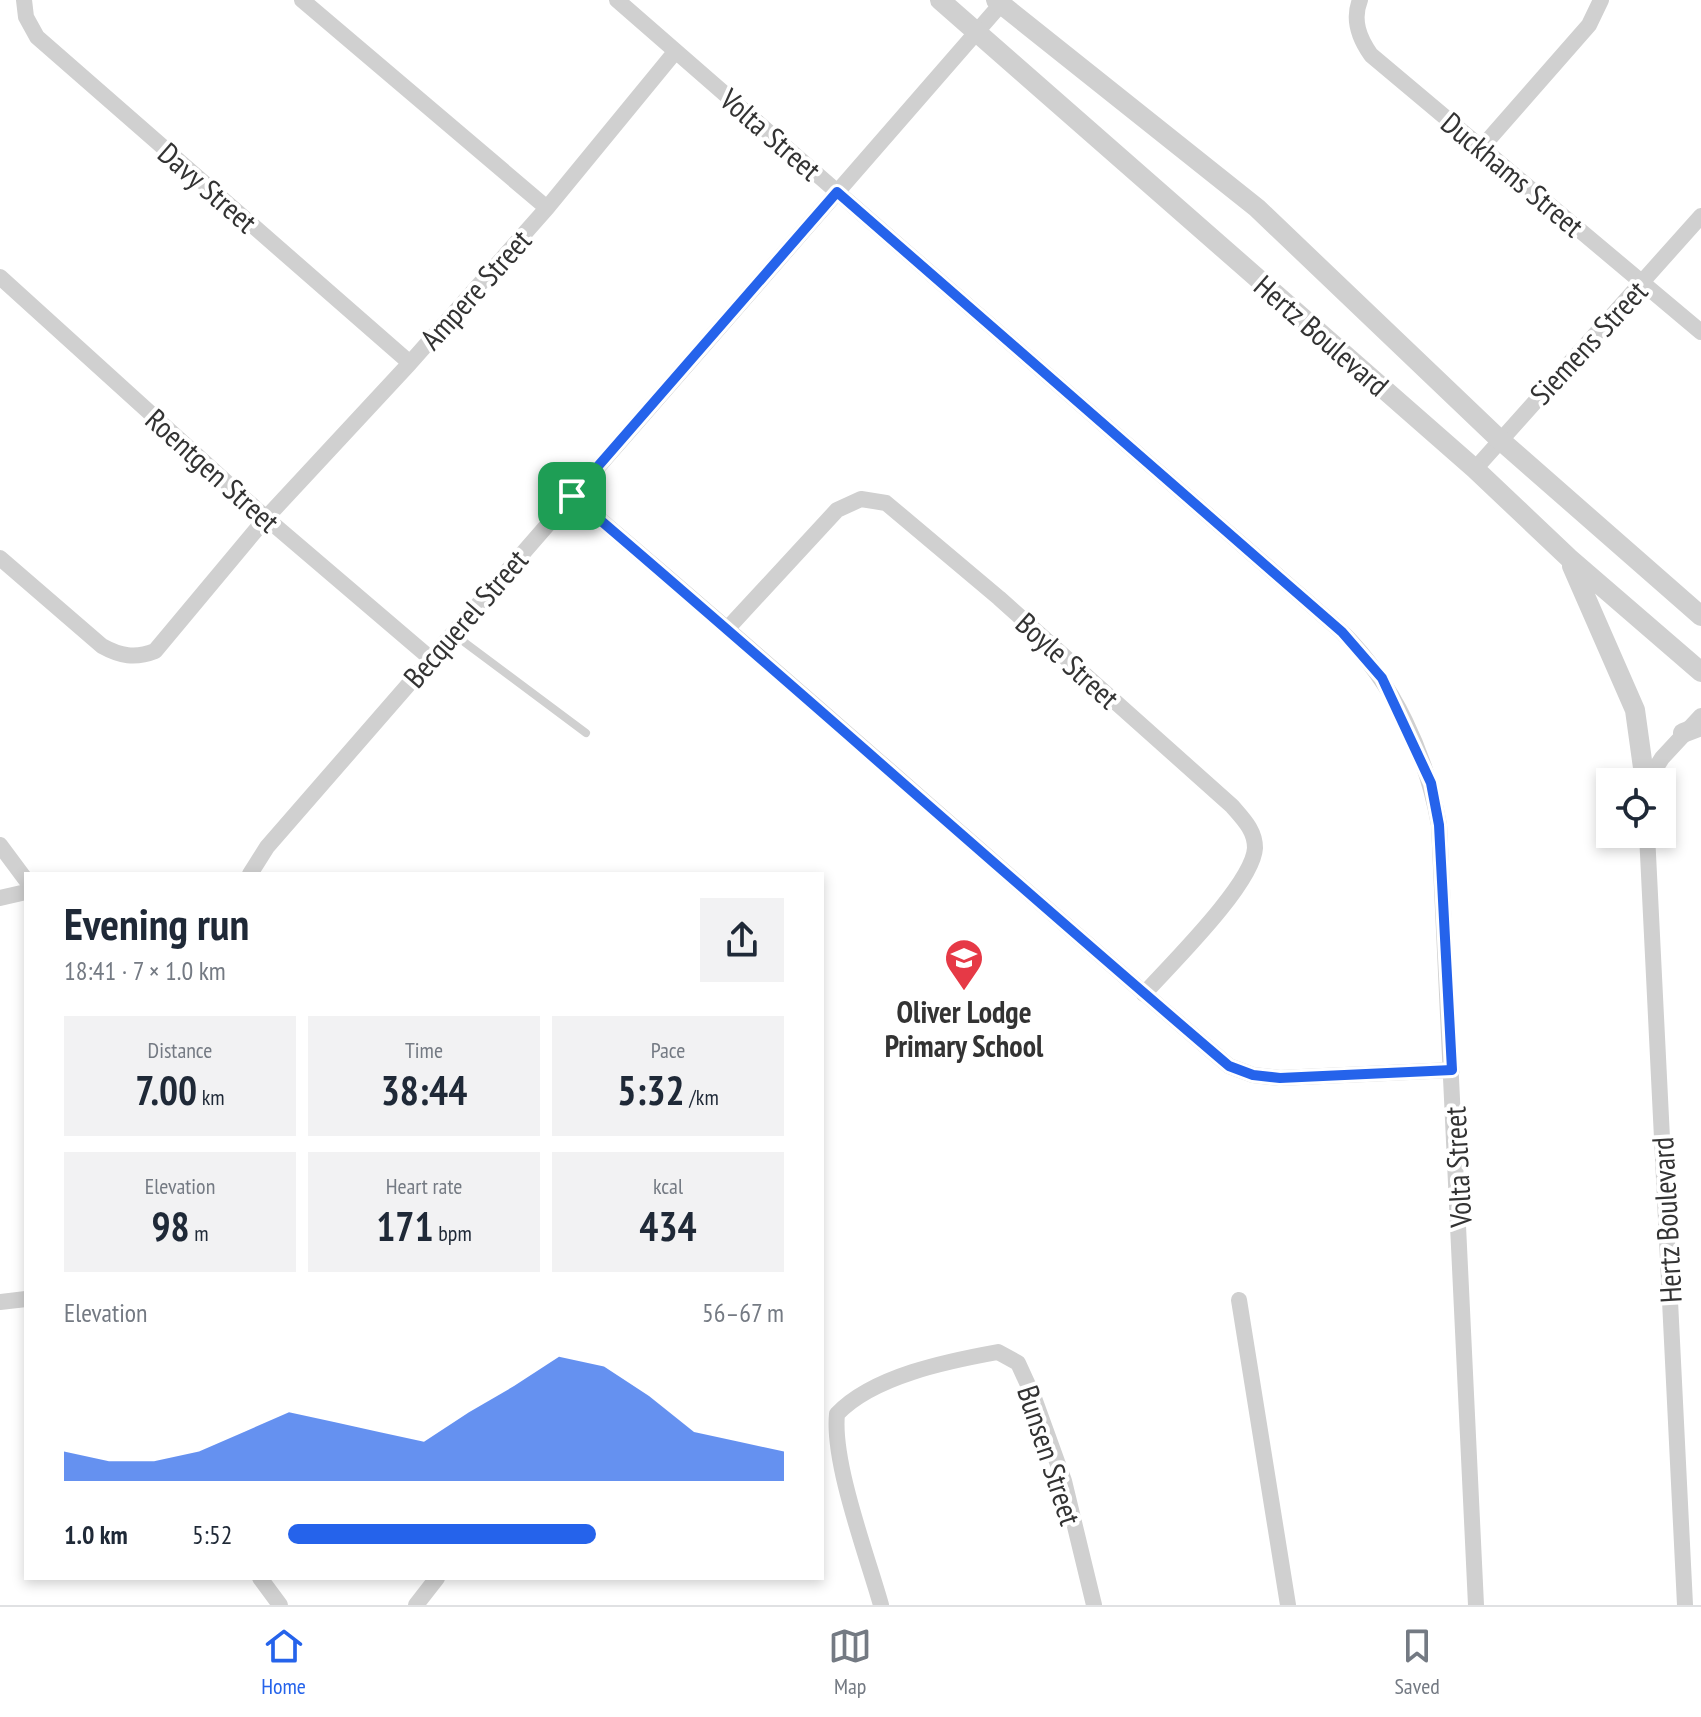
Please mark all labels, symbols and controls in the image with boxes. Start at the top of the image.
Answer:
street label: Volta Street [712,79,830,189]
street label: Duckhams Street [1434,103,1593,245]
street label: Davy Street [150,133,266,241]
street label: Ampere Street [411,220,540,357]
street label: Hertz Boulevard [1247,266,1397,404]
street label: Siemens Street [1521,271,1656,412]
street label: Roentgen Street [138,400,289,541]
pin [538,462,606,530]
icon: arrive [550,474,594,518]
street label: Becquerel Street [394,540,536,695]
street label: Boyle Street [1008,603,1128,717]
map controls [1596,768,1676,848]
button: locate [1596,768,1676,848]
text: Evening run [64,895,249,952]
button: share [700,898,784,982]
school or university icon: Oliver Lodge Primary School [943,937,985,992]
text: 18:41 · 7 × 1.0 km [64,954,226,987]
place label: Oliver Lodge Primary School [885,992,1044,1065]
text: Distance [148,1036,212,1064]
text: Time [405,1036,443,1064]
text: Pace [651,1036,685,1064]
text: 7.00 [135,1064,197,1116]
text: 38:44 [381,1064,467,1116]
text: 5:32 [617,1064,685,1116]
text: km [197,1083,225,1111]
text: /km [685,1083,719,1111]
street label: Volta Street [1434,1105,1480,1229]
street label: Hertz Boulevard [1642,1136,1690,1304]
text: Elevation [145,1172,215,1200]
text: Heart rate [386,1172,462,1200]
text: kcal [653,1172,683,1200]
text: 98 [151,1200,190,1252]
text: 171 [376,1200,434,1252]
text: 434 [639,1200,697,1252]
text: m [190,1219,209,1247]
text: bpm [434,1219,472,1247]
text: Elevation [64,1296,147,1329]
text: 56–67 m [702,1296,784,1329]
street label: Bunsen Street [1009,1380,1091,1530]
text: 1.0 km [64,1518,128,1551]
text: 5:52 [192,1518,232,1551]
tab: Home [261,1624,306,1700]
tab: Map [828,1624,872,1700]
tab: Saved [1394,1624,1440,1700]

